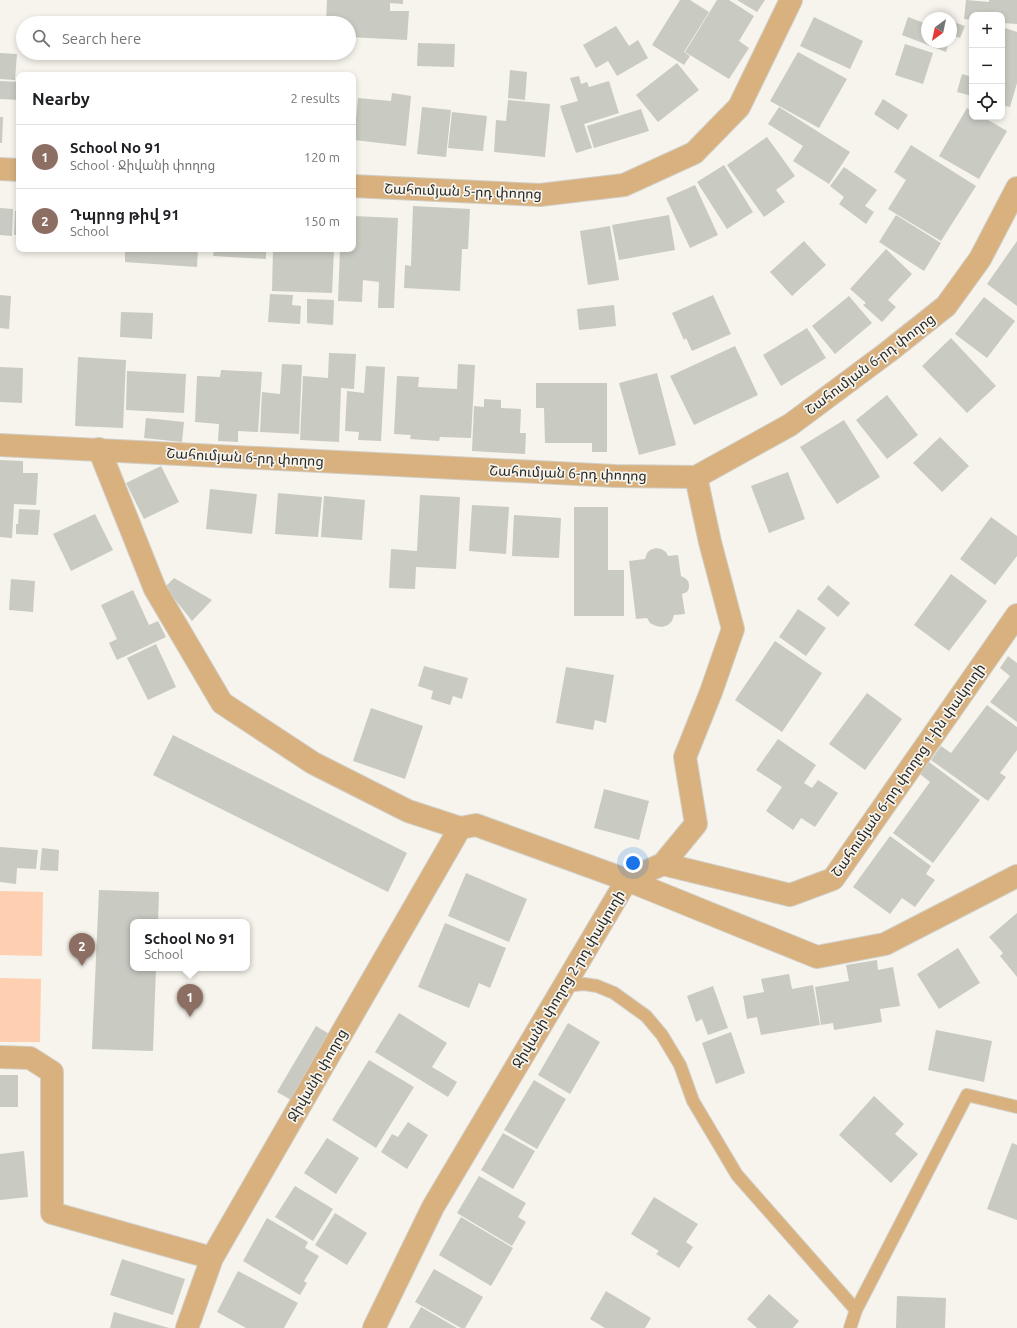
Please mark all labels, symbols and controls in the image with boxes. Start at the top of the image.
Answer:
north arrow [921,12,957,48]
map controls [969,12,1005,120]
button: + [969,12,1005,48]
search box [16,16,356,60]
icon: search [30,27,52,49]
text: Search here [62,30,141,47]
button: − [969,48,1005,84]
button: locate [969,84,1005,120]
text: Nearby [32,89,90,108]
text: 2 results [290,91,340,105]
text: School No 91 [70,139,162,156]
text: 1 [41,150,49,164]
text: 120 m [304,150,340,164]
text: School · Ջիվանի փողոց [70,158,215,172]
street label: Շահումյան 5-րդ փողոց [384,180,542,202]
text: Դպրոց թիվ 91 [70,206,180,223]
text: 2 [41,214,49,228]
text: 150 m [304,214,340,228]
text: School [70,224,109,238]
street label: Շահումյան 6-րդ փողոց [802,310,938,418]
street label: Շահումյան 6-րդ փողոց [166,445,324,469]
street label: Շահումյան 6-րդ փողոց [489,462,647,484]
street label: Շահումյան 6-րդ փողոց 1-ին փակուղի [828,660,988,880]
your location [623,853,643,873]
street label: Ջիվանի փողոց 2-րդ փակուղի [508,887,628,1071]
popup [130,919,250,971]
text: School No 91 [144,930,236,947]
pin: 2 [69,933,95,966]
text: School [144,947,183,961]
pin: 1 [177,984,203,1017]
street label: Ջիվանի փողոց [284,1026,350,1124]

